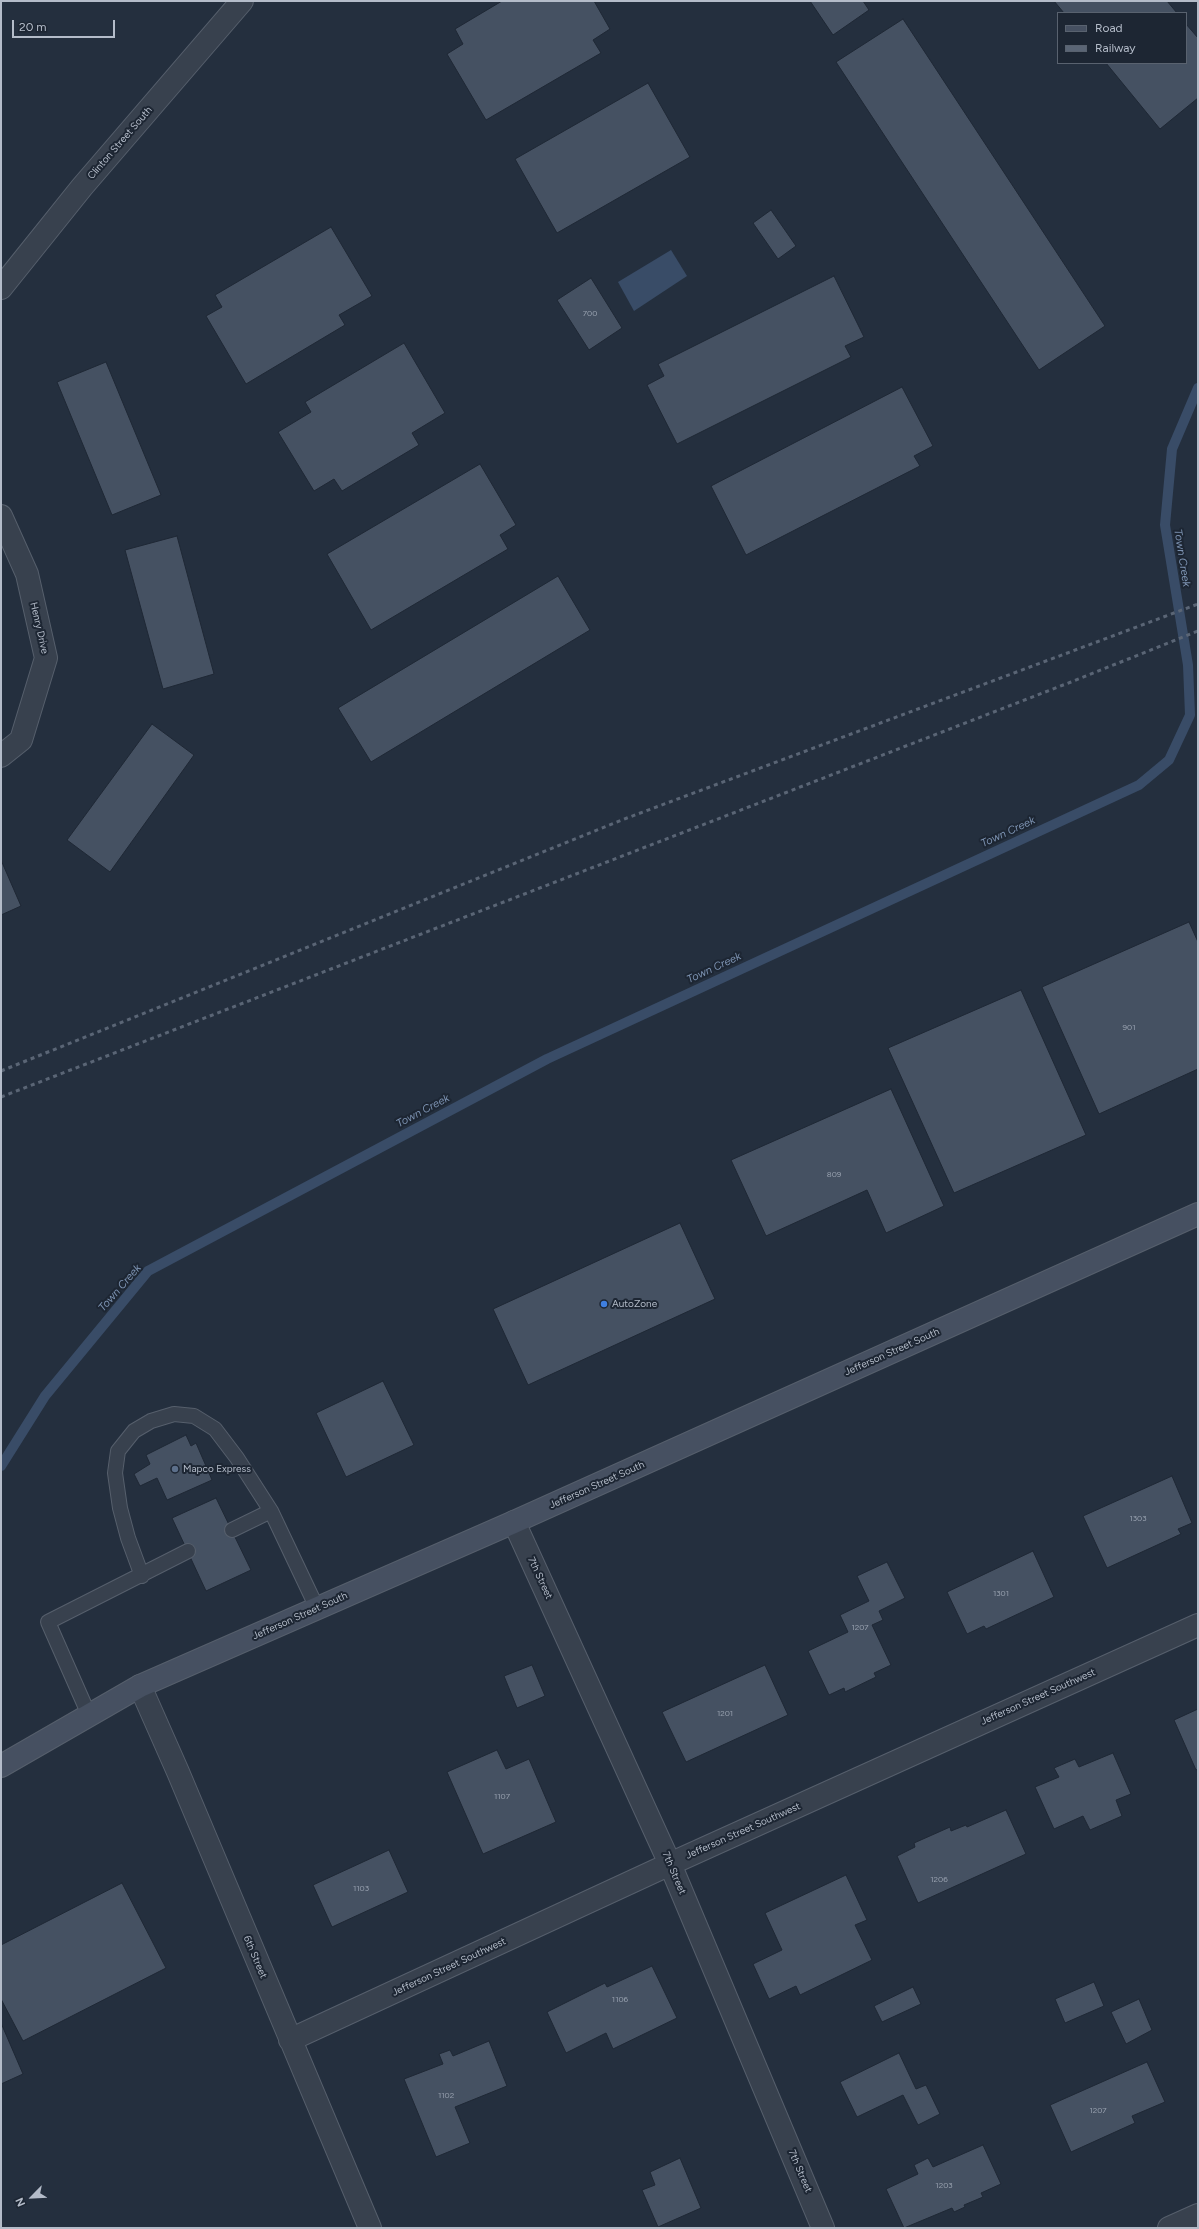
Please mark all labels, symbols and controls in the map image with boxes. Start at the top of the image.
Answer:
scale bar [14,12,117,38]
legend [1057,12,1187,64]
text: 20 m [19,20,47,34]
text: Road [1095,21,1123,35]
text: Railway [1095,41,1136,55]
street label: Clinton Street South [85,104,155,182]
house number: 700 [583,309,597,319]
water label: Town Creek [1171,528,1193,588]
street label: Henry Drive [27,601,51,655]
water label: Town Creek [979,814,1037,850]
water label: Town Creek [685,950,743,986]
house number: 901 [1123,1023,1135,1033]
water label: Town Creek [394,1092,452,1130]
house number: 809 [827,1170,841,1180]
water label: Town Creek [96,1262,144,1314]
place label: AutoZone [612,1298,657,1310]
marker: AutoZone [599,1299,609,1309]
street label: Jefferson Street South [843,1326,941,1378]
street label: Jefferson Street South [548,1459,646,1511]
place label: Mapco Express [183,1463,251,1475]
marker: Mapco Express [170,1464,180,1474]
house number: 1303 [1129,1514,1147,1524]
street label: 7th Street [525,1555,555,1601]
house number: 1301 [993,1589,1009,1599]
street label: Jefferson Street South [251,1590,349,1642]
house number: 1207 [851,1623,869,1633]
street label: Jefferson Street Southwest [979,1666,1097,1728]
house number: 1201 [717,1709,733,1719]
house number: 1107 [494,1792,510,1802]
street label: Jefferson Street Southwest [684,1800,802,1862]
street label: 7th Street [660,1850,688,1896]
house number: 1206 [930,1875,948,1885]
house number: 1103 [353,1884,369,1894]
street label: 6th Street [241,1934,269,1980]
street label: Jefferson Street Southwest [390,1935,508,1999]
house number: 1106 [612,1995,628,2005]
house number: 1102 [438,2091,454,2101]
house number: 1207 [1089,2106,1107,2116]
street label: 7th Street [786,2148,814,2194]
north arrow [12,2177,52,2217]
house number: 1203 [935,2181,953,2191]
text: N [13,2196,28,2209]

